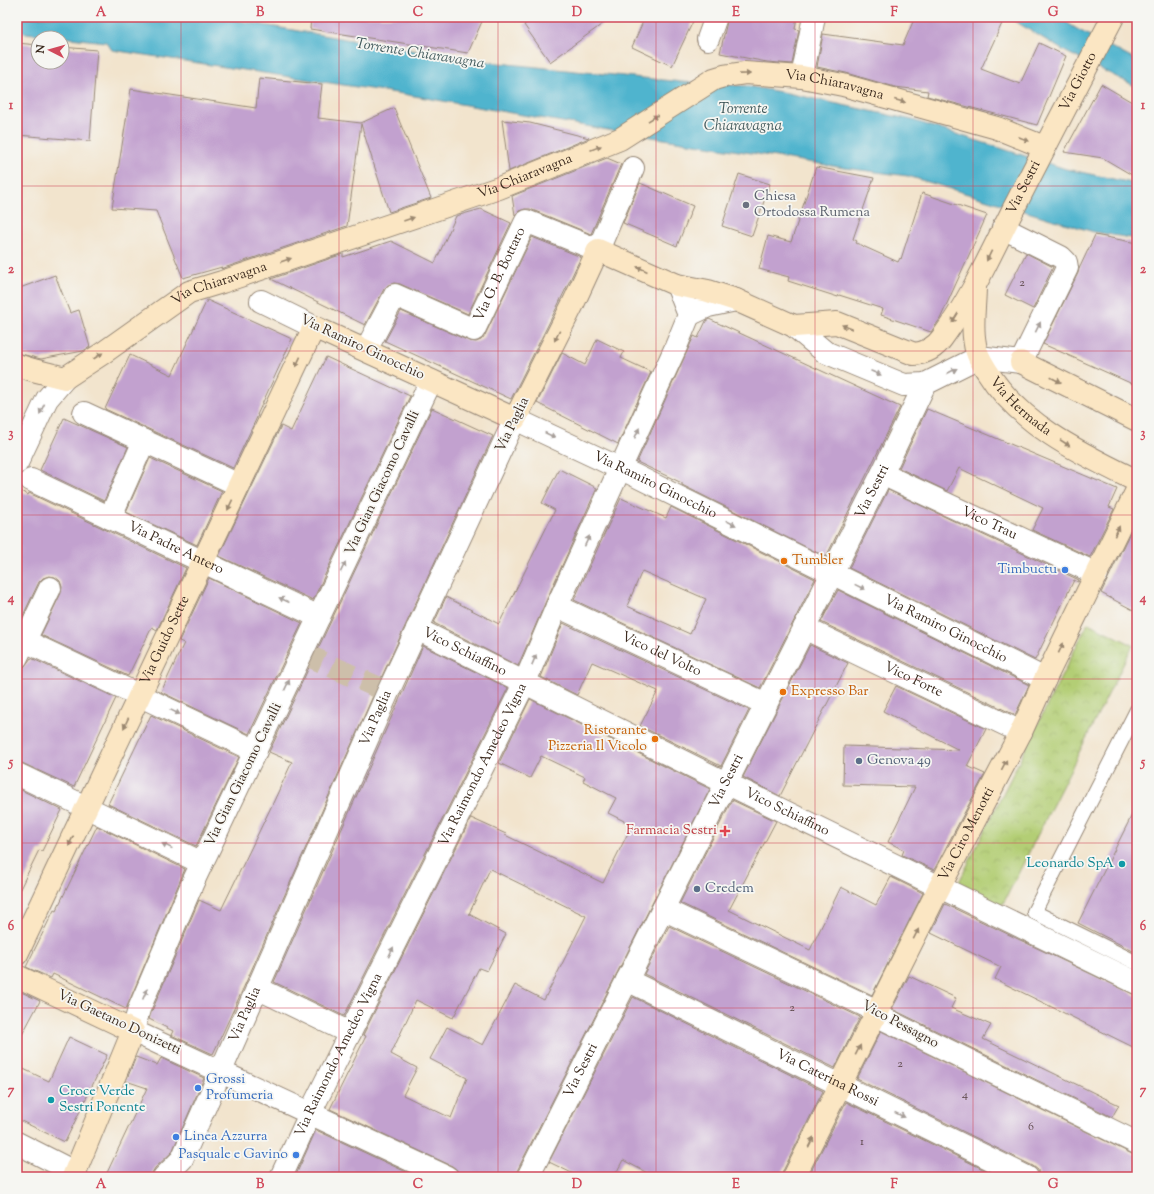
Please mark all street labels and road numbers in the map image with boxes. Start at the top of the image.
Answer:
street label: Via Giotto [1055,49,1103,115]
street label: Via Chiaravagna [785,66,887,106]
street label: Via Chiaravagna [475,149,576,204]
street label: Via Sestri [1002,157,1046,218]
street label: Via G. B. Bottaro [469,224,532,325]
street label: Via Chiaravagna [168,257,270,311]
street label: Via Ramiro Ginocchio [296,310,428,386]
street label: Via Hermada [984,373,1055,442]
street label: Via Paglia [491,394,535,456]
street label: Via Gian Giacomo Cavalli [341,407,425,559]
street label: Via Ramiro Ginocchio [590,447,720,525]
street label: Via Sestri [851,461,895,523]
street label: Vico Trau [958,502,1020,545]
street label: Via Padre Antero [124,517,227,580]
street label: Via Ramiro Ginocchio [880,590,1011,669]
street label: Via Guido Sette [136,592,195,688]
street label: Vico Schiaffino [419,623,510,682]
street label: Vico del Volto [618,627,705,682]
street label: Vico Forte [880,658,946,703]
street label: Via Raimondo Amedeo Vigna [434,679,533,850]
street label: Via Paglia [355,687,398,749]
street label: Via Gian Giacomo Cavalli [200,700,288,850]
street label: Via Sestri [705,751,749,812]
street label: Vico Schiaffino [741,784,833,842]
street label: Via Ciro Menotti [934,784,1000,885]
street label: Via Raimondo Amedeo Vigna [291,969,388,1140]
street label: Via Paglia [225,983,267,1046]
street label: Via Gaetano Donizetti [54,986,184,1060]
street label: Vico Pessagno [858,996,943,1054]
street label: Via Sestri [559,1040,604,1101]
street label: Via Caterina Rossi [772,1045,882,1112]

